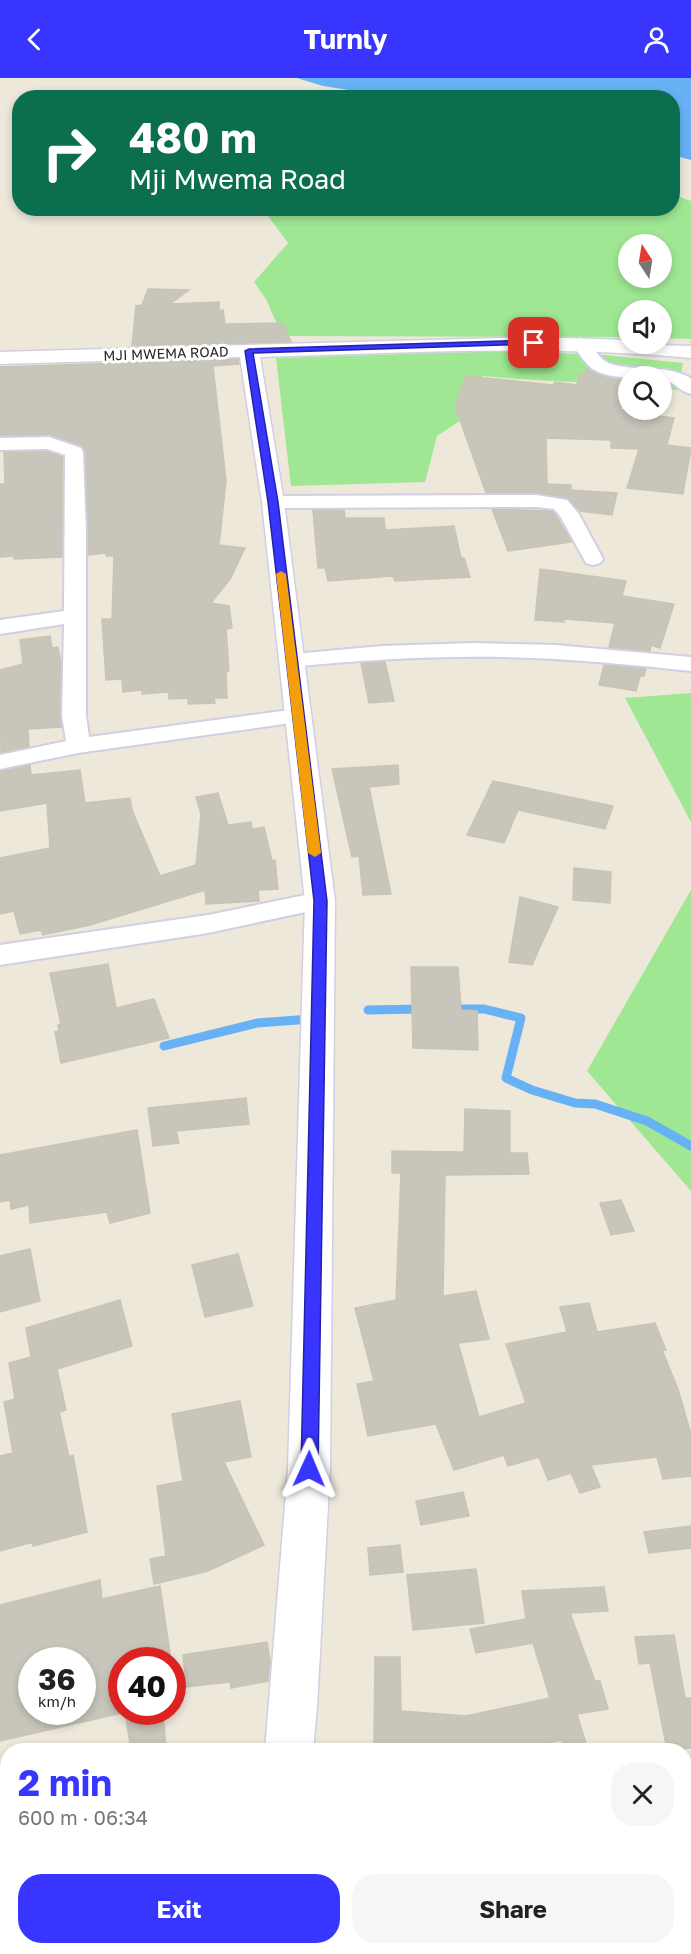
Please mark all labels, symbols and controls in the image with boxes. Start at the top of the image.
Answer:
icon: back [18,23,51,56]
text: Turnly [303,23,388,55]
icon: person [640,23,673,56]
text: 480 m [129,112,257,162]
icon: right [30,114,108,192]
text: Mji Mwema Road [129,163,346,195]
north arrow [618,234,672,288]
map controls [618,234,672,420]
button: sound [618,300,672,354]
pin [508,317,559,368]
icon: arrive [517,326,550,359]
street label: MJI MWEMA ROAD [103,342,229,364]
button: search [618,366,672,420]
position arrow [277,1437,341,1501]
speed limit sign: 40 [108,1647,186,1725]
text: 36 [38,1661,76,1697]
text: km/h [38,1692,76,1710]
text: 2 min [18,1761,112,1804]
button: close [611,1763,674,1826]
text: 600 m · 06:34 [18,1805,148,1829]
button: Exit [18,1874,340,1943]
button: Share [352,1874,674,1943]

